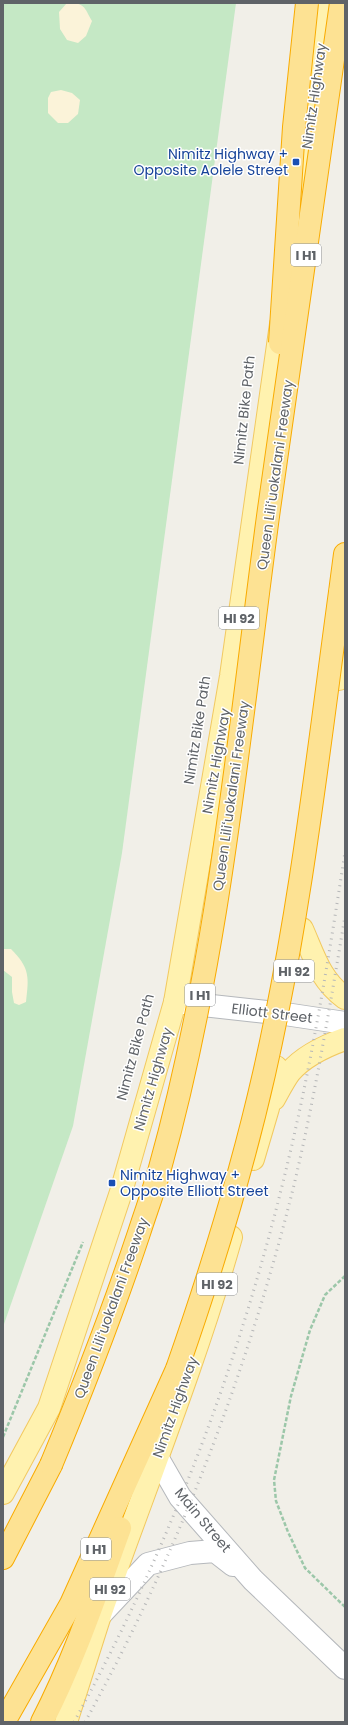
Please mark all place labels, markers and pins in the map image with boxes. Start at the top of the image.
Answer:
place label: Nimitz Highway + Opposite Aolele Street [133,144,288,180]
marker: Nimitz Highway + Opposite Aolele Street [291,157,301,167]
place label: Nimitz Highway + Opposite Elliott Street [120,1165,269,1201]
marker: Nimitz Highway + Opposite Elliott Street [107,1178,117,1188]

